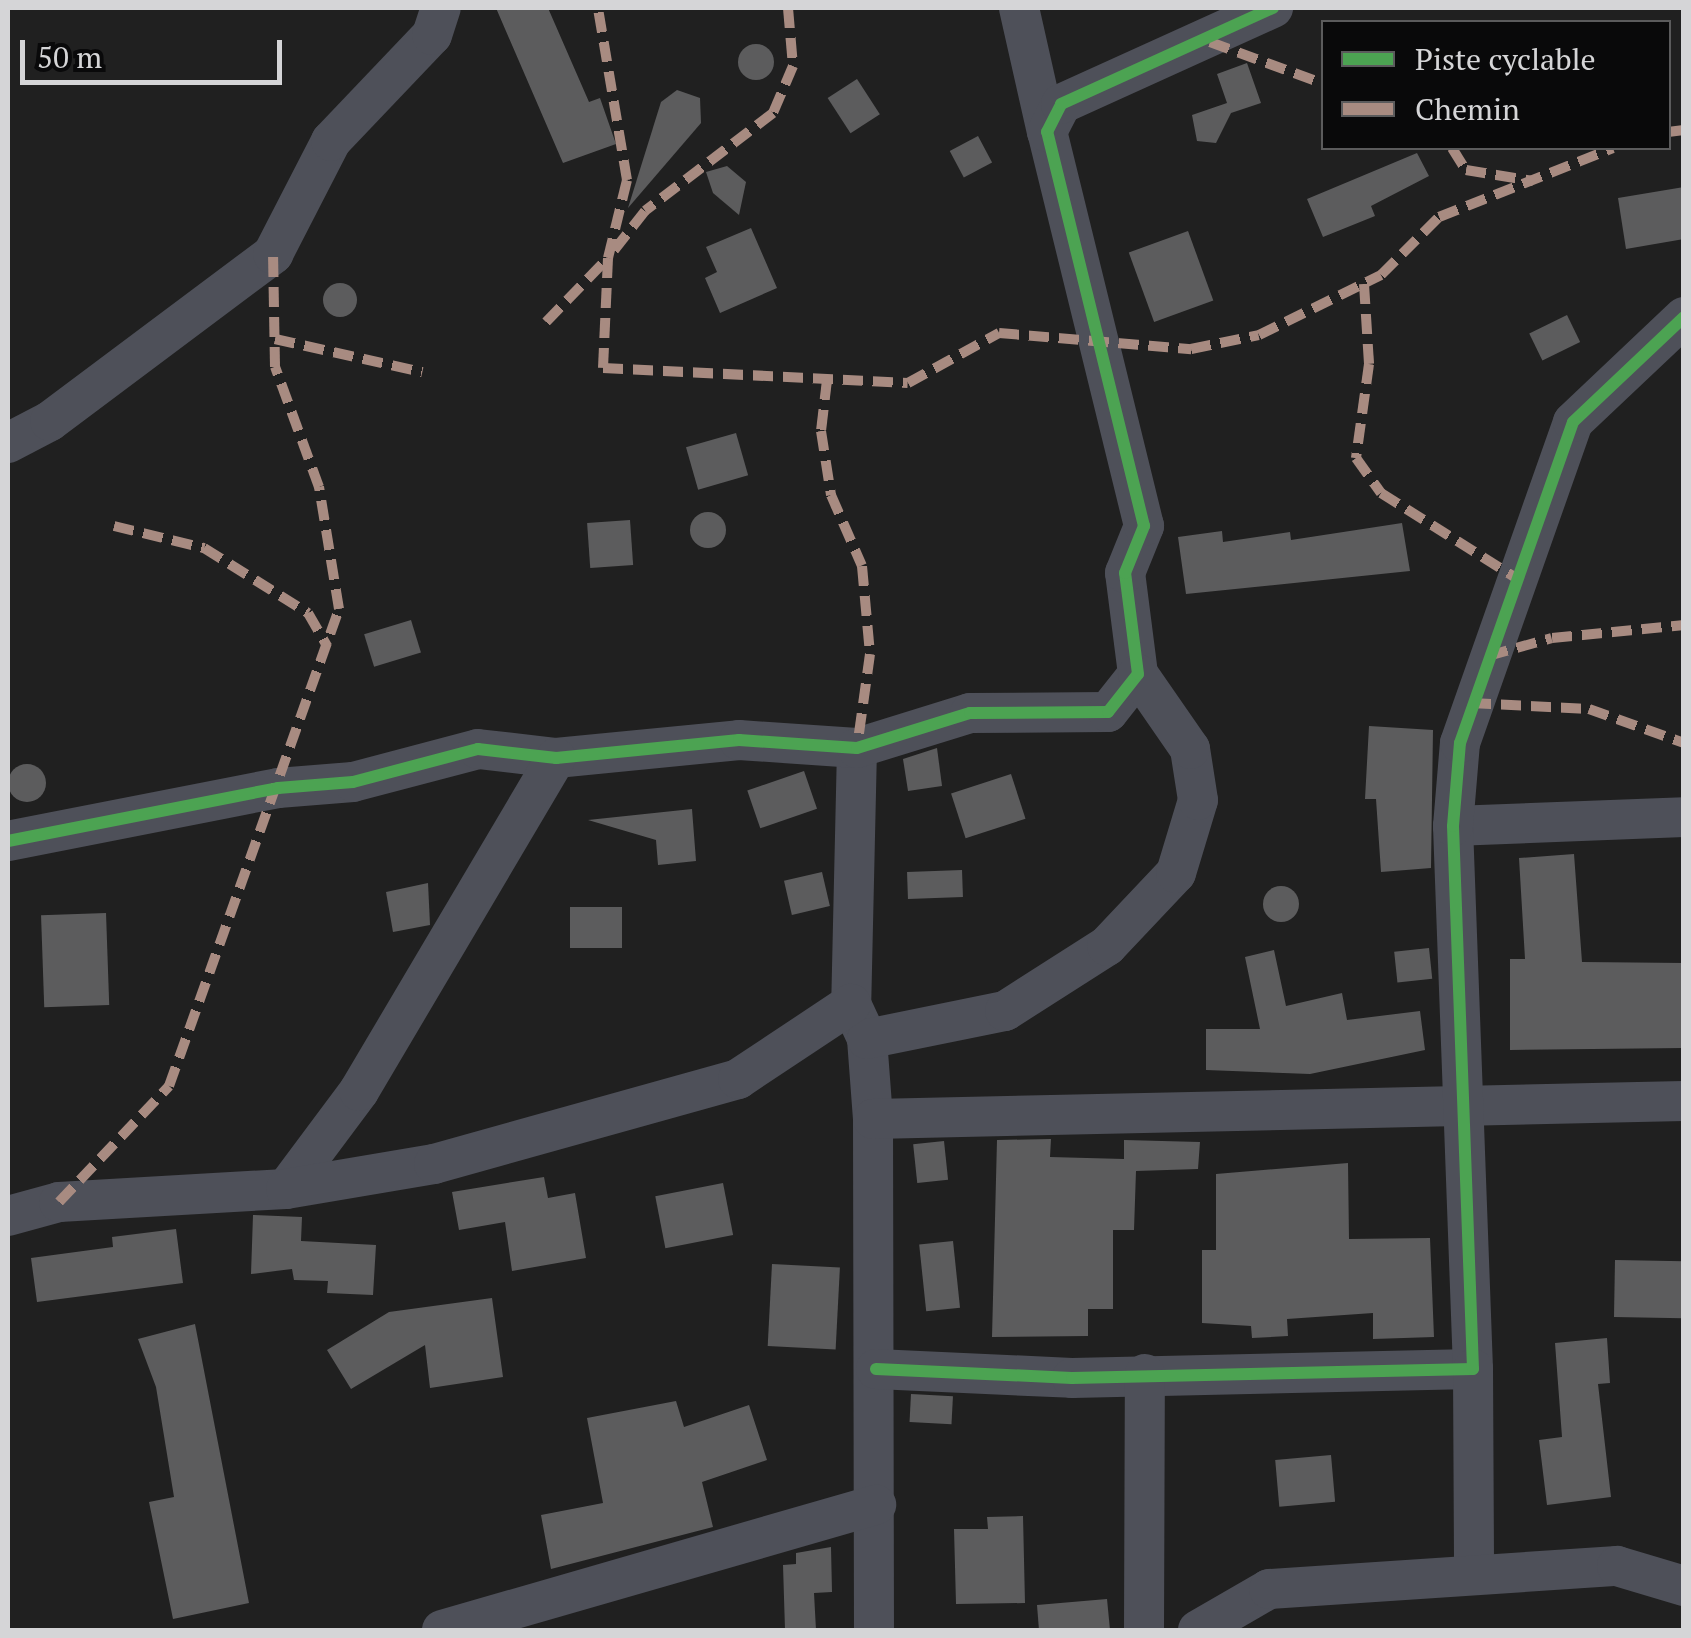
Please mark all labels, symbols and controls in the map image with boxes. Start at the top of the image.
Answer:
scale bar [25,20,288,82]
legend [1321,20,1671,150]
text: 50 m [37,37,102,77]
text: Piste cyclable [1415,39,1596,79]
text: Chemin [1415,89,1520,129]

